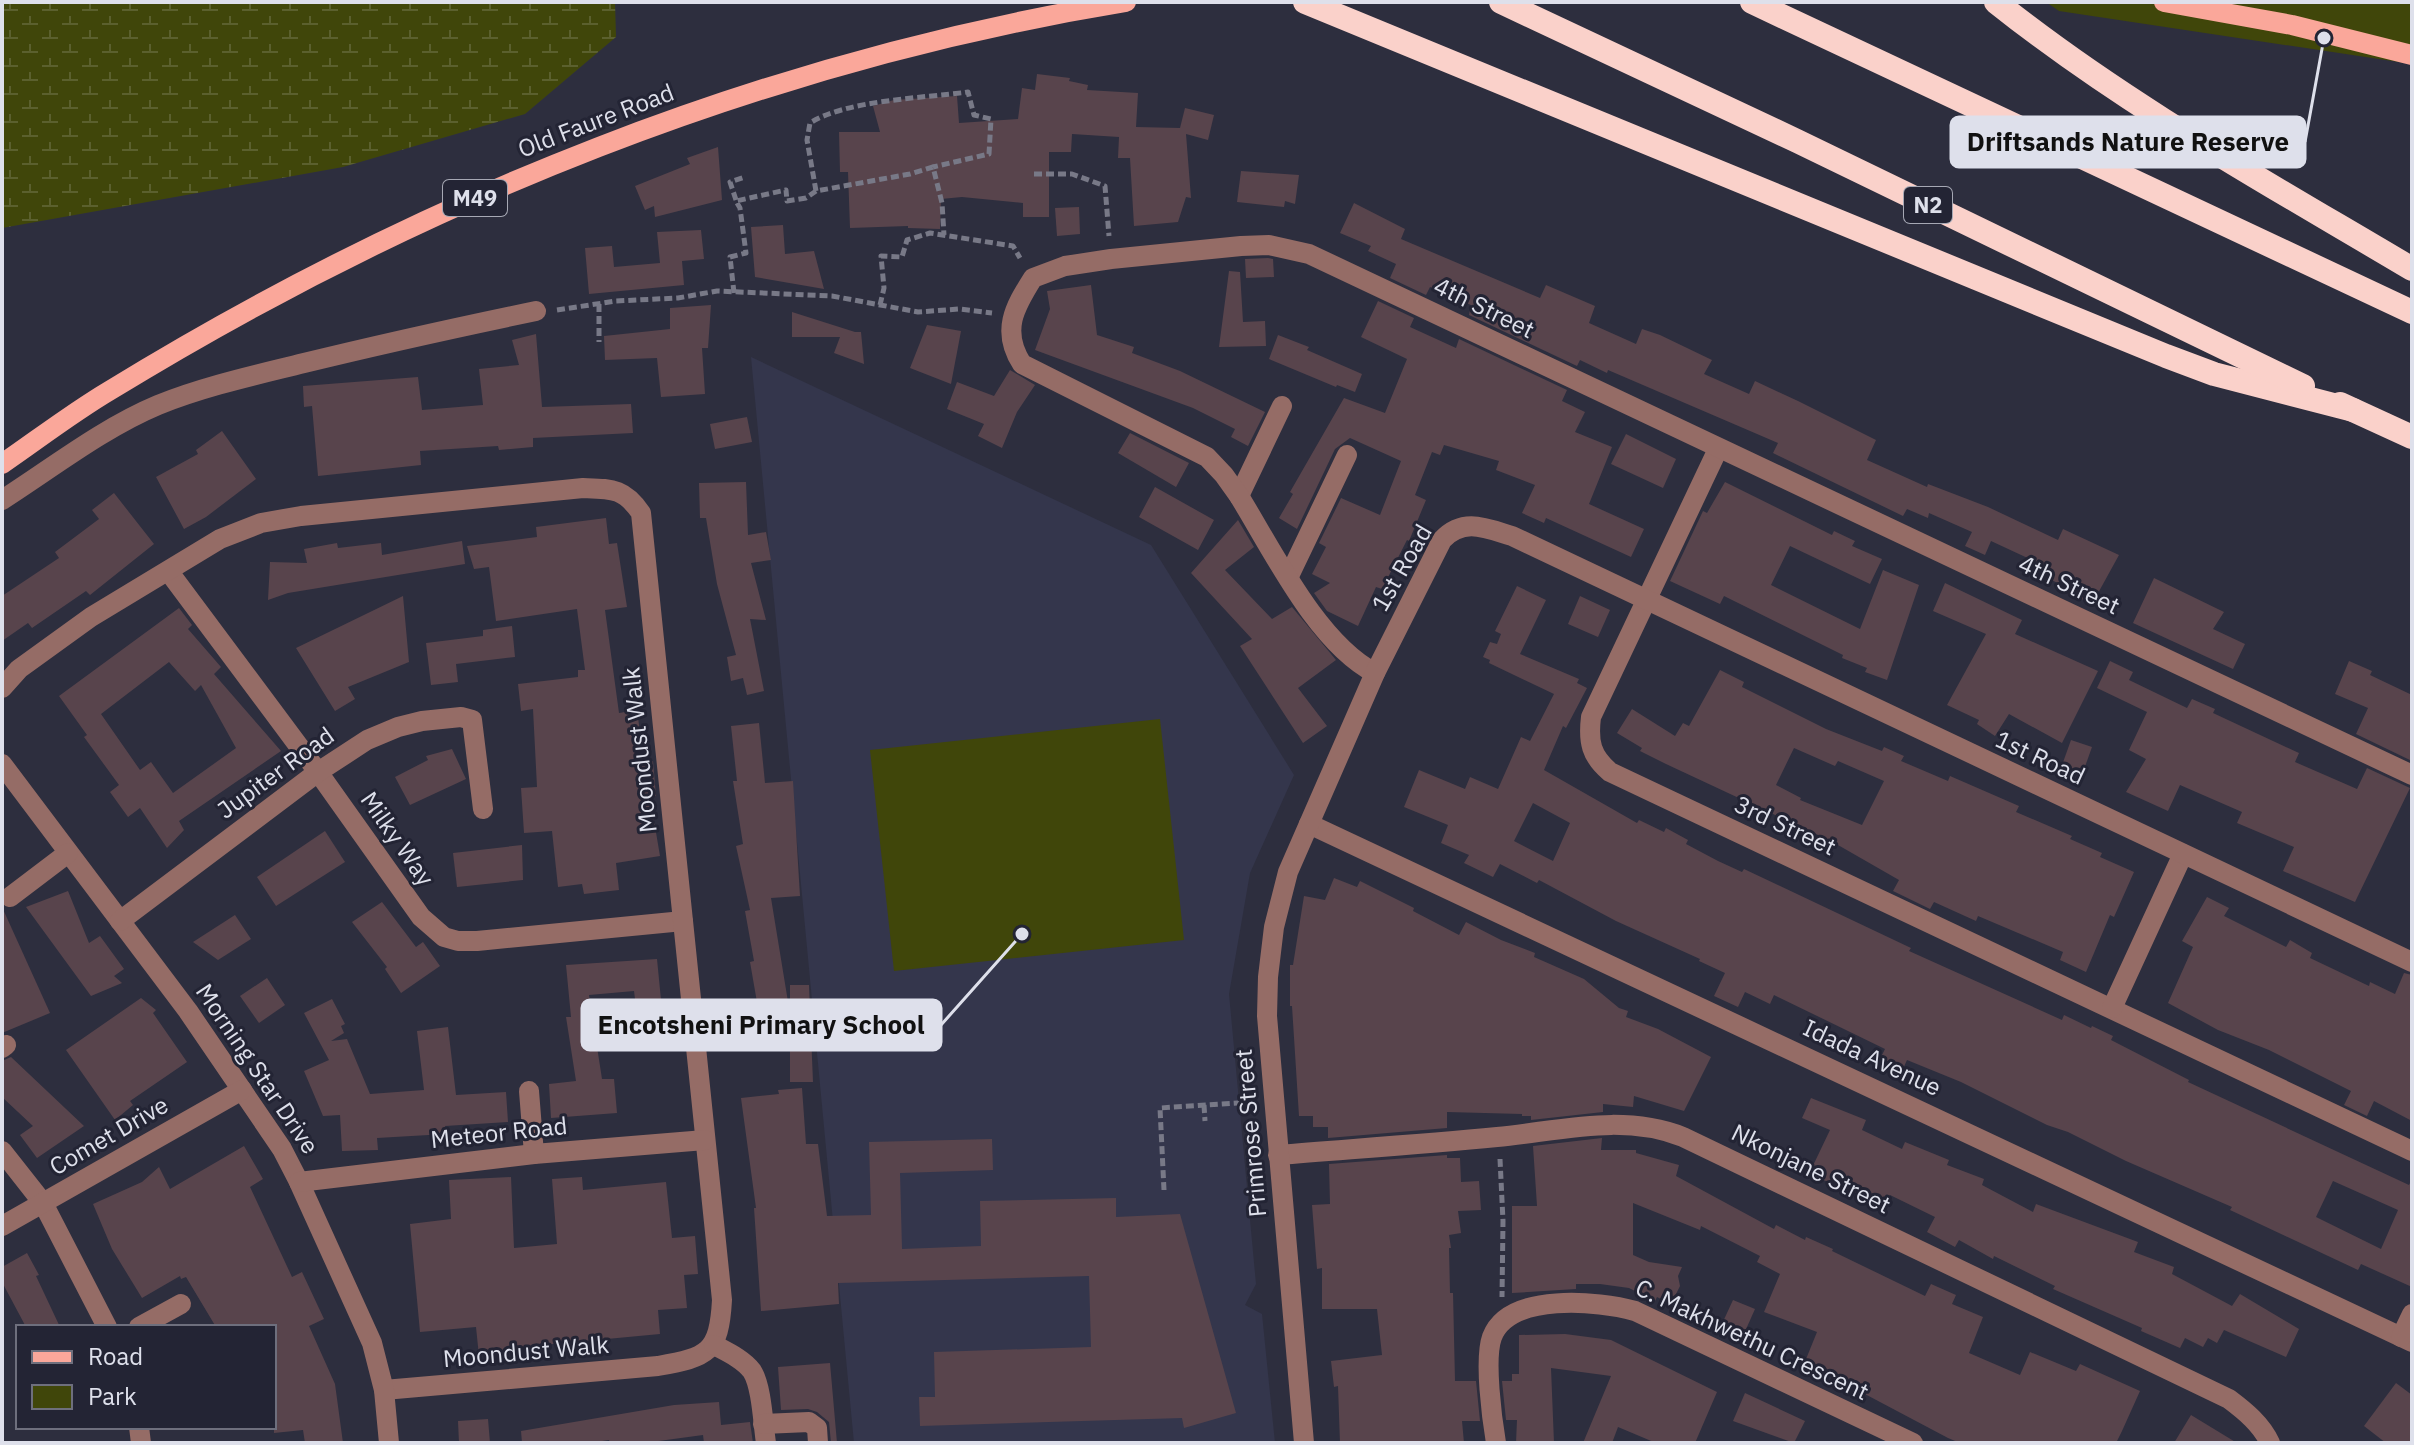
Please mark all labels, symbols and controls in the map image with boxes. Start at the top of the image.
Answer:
street label: Old Faure Road [513,76,678,165]
callout: Driftsands Nature Reserve [1951,117,2305,167]
text: Driftsands Nature Reserve [1967,124,2289,158]
road number: M49 [443,180,507,216]
road number: N2 [1904,187,1952,223]
street label: 4th Street [1429,269,1540,345]
street label: 1st Road [1363,518,1439,617]
street label: 4th Street [2014,547,2125,621]
street label: Moondust Walk [614,665,664,834]
street label: Jupiter Road [211,719,340,825]
street label: 1st Road [1991,722,2090,792]
street label: Milky Way [354,785,442,892]
street label: 3rd Street [1730,788,1841,863]
street label: Morning Star Drive [189,977,327,1160]
callout: Encotsheni Primary School [582,1000,941,1050]
text: Encotsheni Primary School [597,1007,925,1041]
street label: Idada Avenue [1798,1011,1947,1103]
street label: Primrose Street [1227,1048,1273,1218]
street label: Comet Drive [43,1088,174,1182]
street label: Meteor Road [429,1109,569,1155]
street label: Nkonjane Street [1726,1116,1896,1220]
street label: C. Makhwethu Crescent [1631,1271,1874,1407]
legend [16,1325,276,1429]
street label: Moondust Walk [442,1328,610,1374]
text: Road [88,1340,143,1372]
text: Park [88,1380,137,1412]

